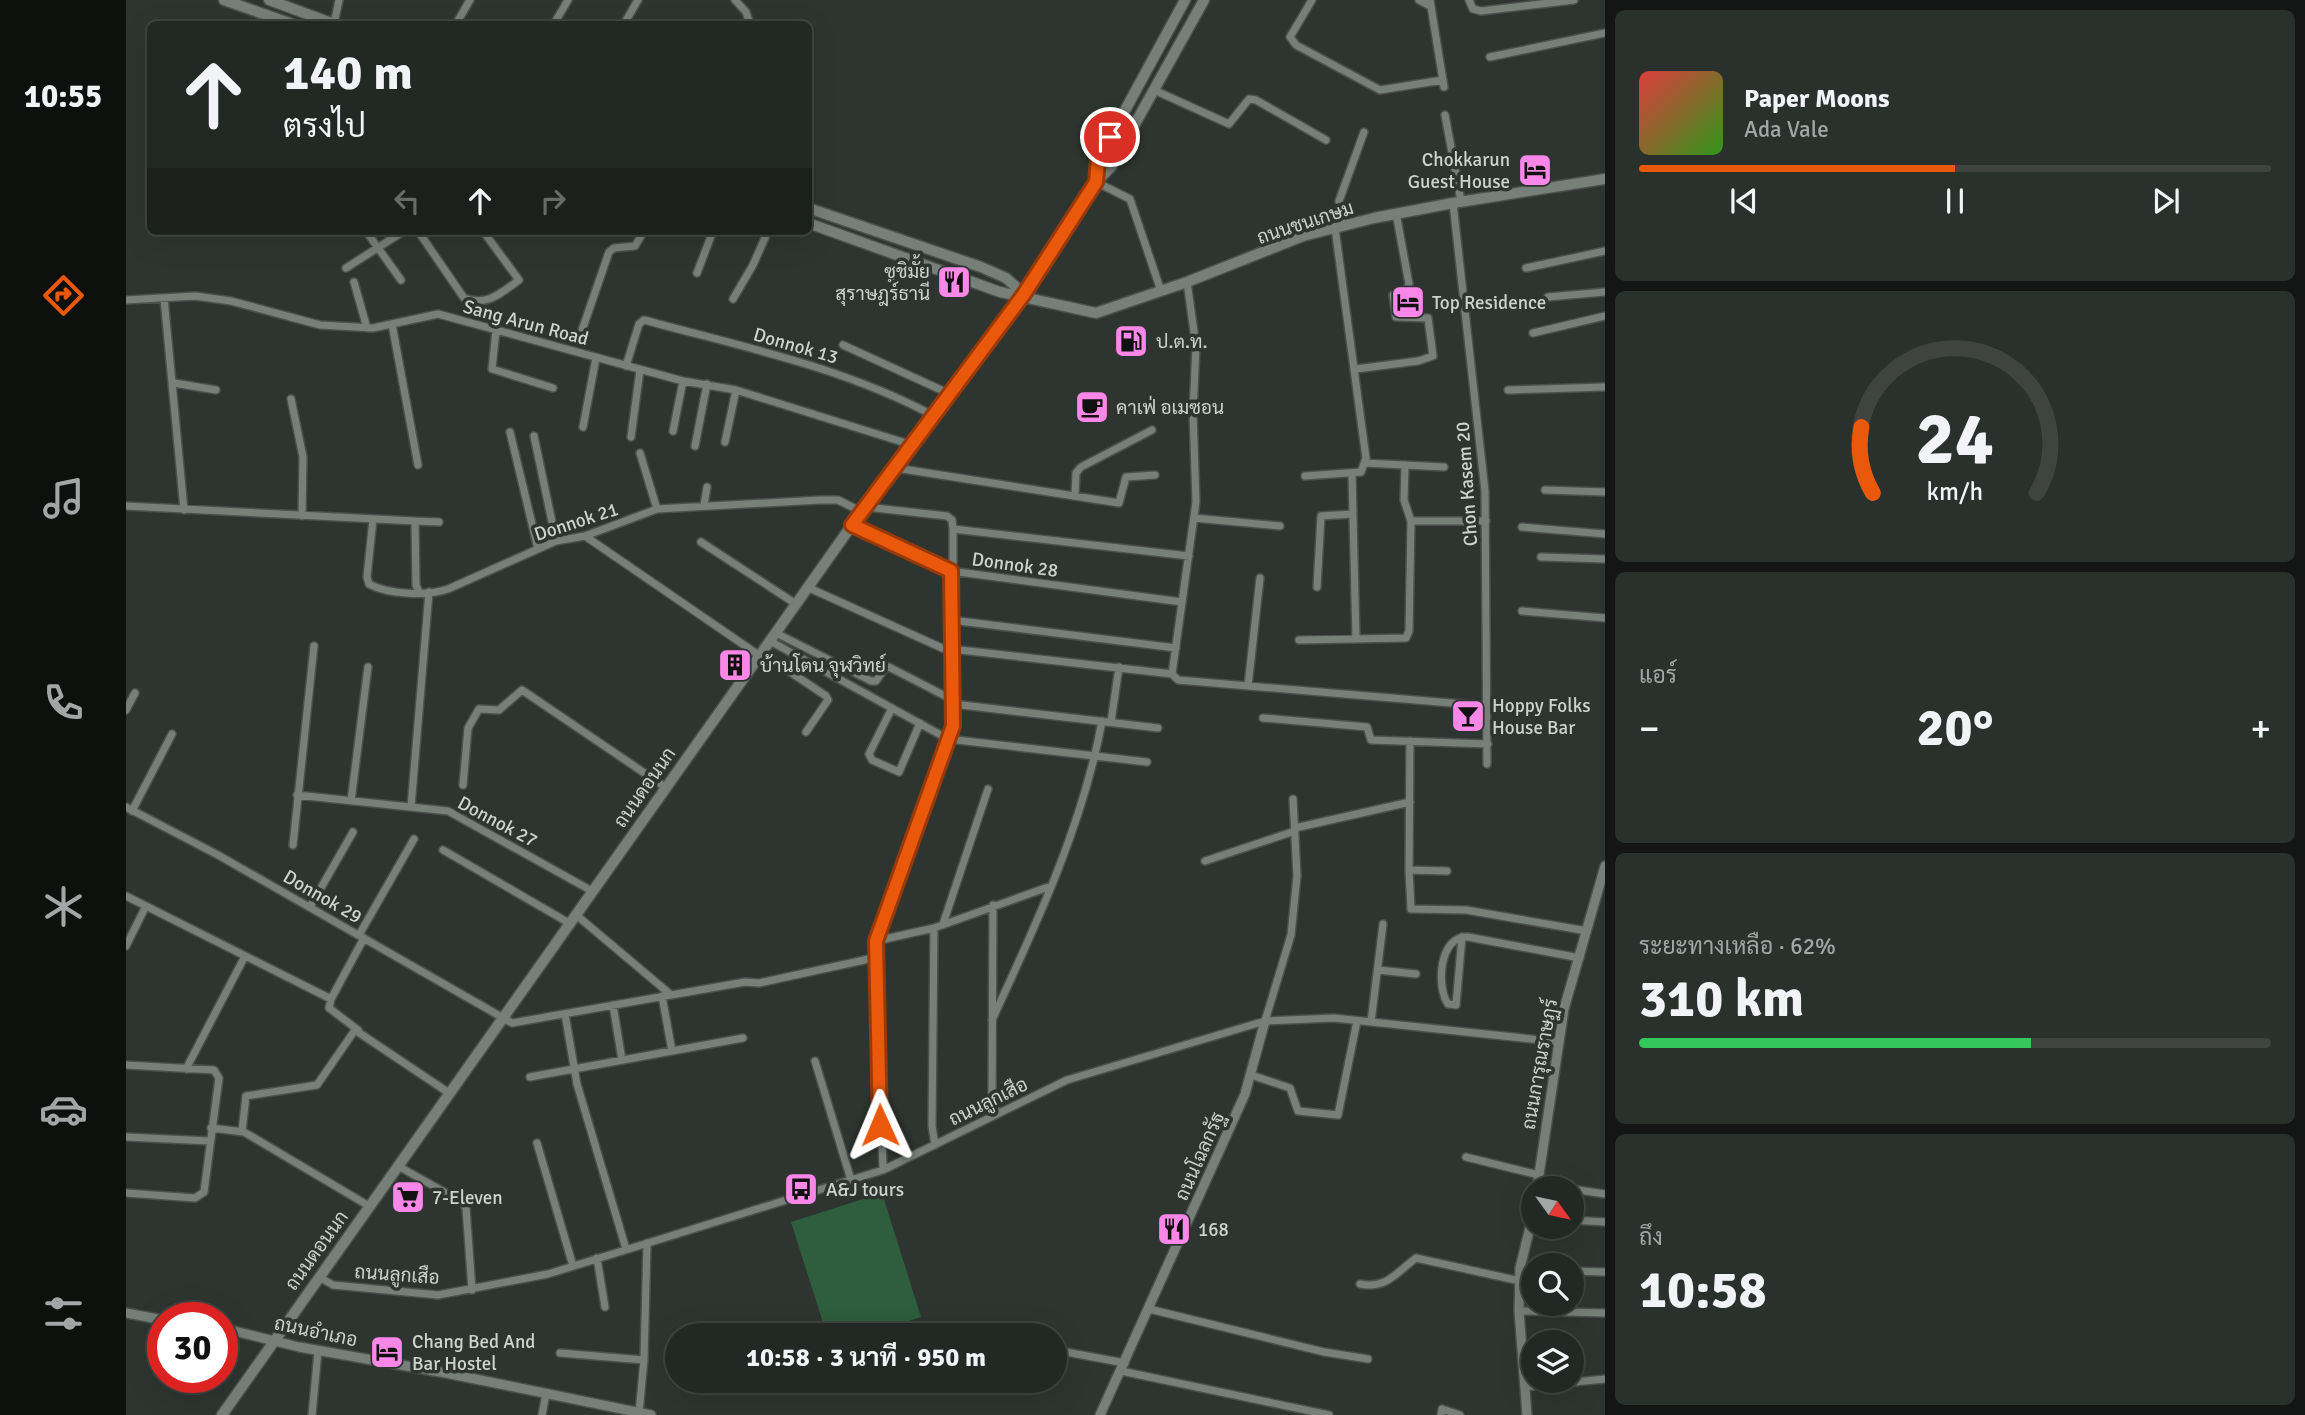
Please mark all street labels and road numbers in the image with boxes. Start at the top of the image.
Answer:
street label: ถนนชนเกษม [1254,196,1357,250]
street label: Sang Arun Road [460,295,591,351]
street label: Donnok 13 [751,322,841,369]
street label: Chon Kasem 20 [1451,421,1483,547]
street label: Donnok 21 [531,497,621,547]
street label: Donnok 28 [970,547,1060,583]
street label: ถนนดอนนก [608,743,681,832]
street label: Donnok 27 [453,791,542,853]
street label: Donnok 29 [279,865,366,929]
street label: ถนนการุณราษฏร์ [1516,997,1563,1132]
street label: ถนนลูกเสือ [945,1072,1032,1132]
street label: ถนนโฉลกรัฐ [1169,1108,1230,1205]
street label: ถนนดอนนก [280,1206,354,1295]
street label: ถนนลูกเสือ [353,1260,440,1291]
street label: ถนนอำเภอ [272,1311,360,1352]

